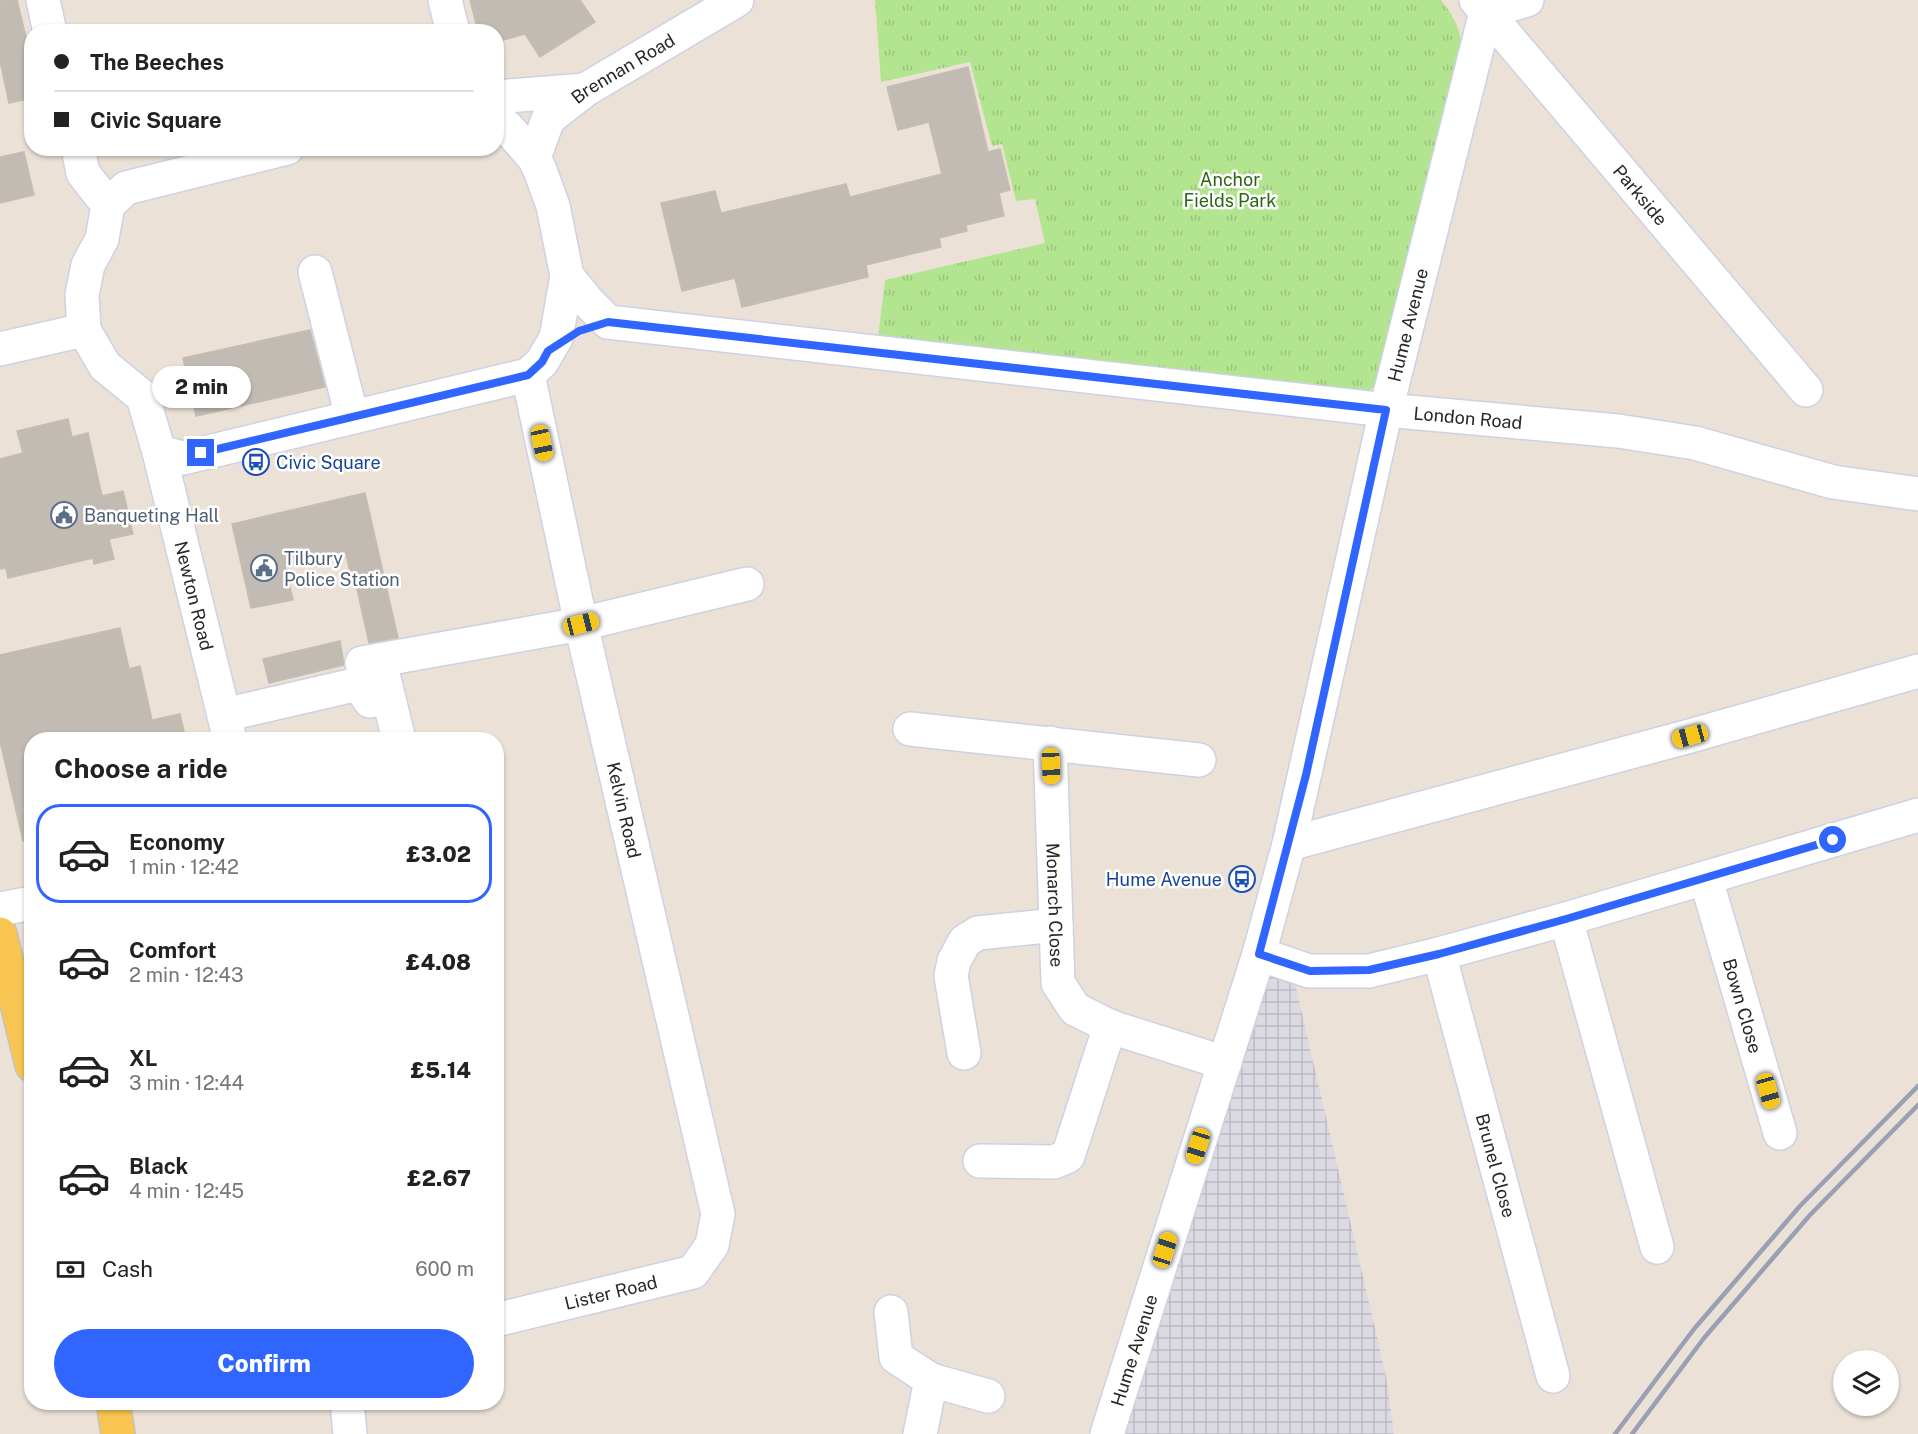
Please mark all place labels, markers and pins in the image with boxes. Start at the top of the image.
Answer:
bus stop icon: Civic Square [241,447,271,477]
place label: Civic Square [276,452,381,473]
public building icon: Banqueting Hall [49,500,79,530]
place label: Banqueting Hall [84,505,219,526]
place label: Tilbury Police Station [284,548,400,590]
public building icon: Tilbury Police Station [249,553,279,583]
bus stop icon: Hume Avenue [1227,864,1257,894]
place label: Hume Avenue [1106,869,1222,890]

